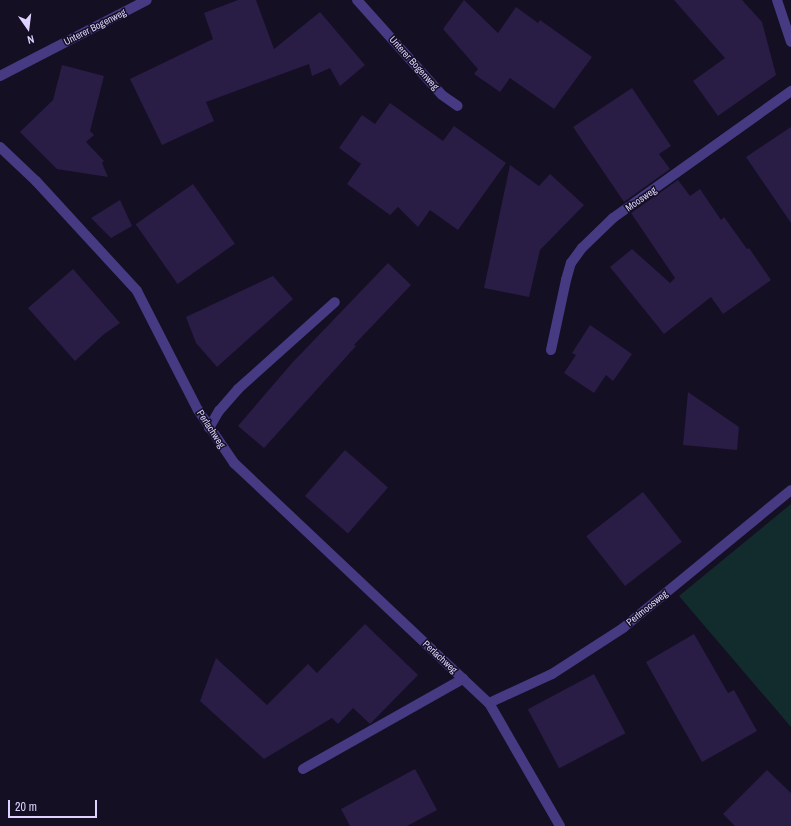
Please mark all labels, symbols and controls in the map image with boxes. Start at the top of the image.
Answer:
street label: Unterer Bogenweg [62,6,128,48]
north arrow [8,8,48,48]
text: N [26,32,36,47]
street label: Unterer Bogenweg [387,34,441,92]
street label: Moosweg [623,184,659,214]
street label: Perlachweg [194,408,228,450]
street label: Perlmoosweg [624,588,670,628]
street label: Perlachweg [420,638,460,676]
scale bar [10,792,99,818]
text: 20 m [15,799,37,815]

